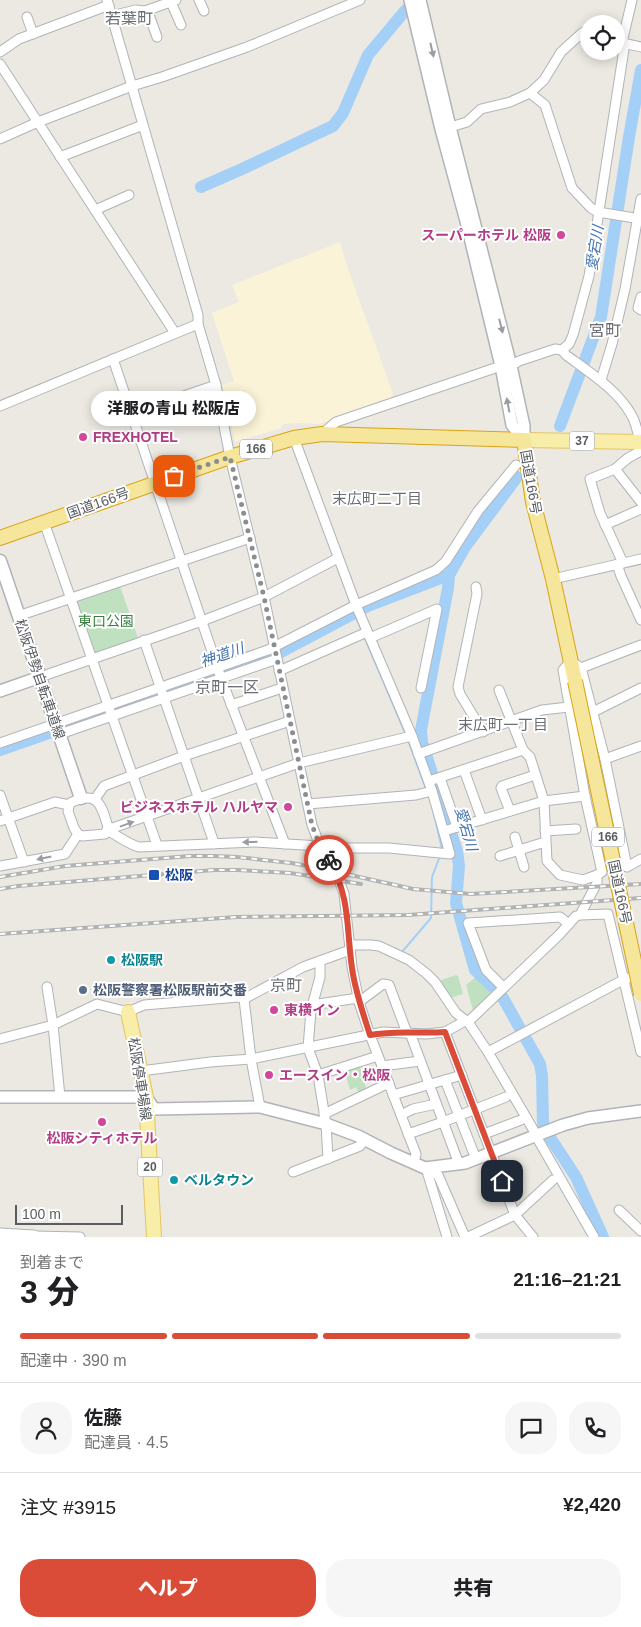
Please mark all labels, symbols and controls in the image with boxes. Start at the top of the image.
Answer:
district label: 若葉町 [105,10,153,27]
map controls [580,15,625,60]
button: locate [580,15,625,60]
one-way arrow [428,42,436,57]
water label: 愛宕川 [583,222,607,271]
place label: スーパーホテル 松阪 [421,227,551,243]
marker: スーパーホテル 松阪 [555,229,567,241]
one-way arrow [497,319,505,334]
district label: 宮町 [589,322,621,339]
callout: 洋服の青山 松阪店 [91,391,256,426]
one-way arrow [504,396,512,412]
text: 洋服の青山 松阪店 [107,400,240,417]
place label: FREXHOTEL [93,429,178,445]
marker: FREXHOTEL [77,431,89,443]
road number: 37 [570,432,594,451]
road number: 166 [240,439,272,458]
street label: 国道166号 [517,448,545,516]
pin [153,455,195,497]
icon: bag [160,462,188,490]
street label: 国道166号 [65,484,131,522]
district label: 末広町二丁目 [332,490,422,507]
park label: 東口公園 [78,613,134,629]
street label: 松阪伊勢自転車道線 [12,617,68,741]
water label: 神道川 [198,639,248,670]
district label: 京町一区 [195,679,259,696]
district label: 末広町一丁目 [458,716,548,733]
place label: ビジネスホテル ハルヤマ [120,799,278,815]
marker: ビジネスホテル ハルヤマ [282,801,294,813]
water label: 愛宕川 [452,805,481,855]
one-way arrow [120,819,134,827]
road number: 166 [592,828,624,846]
courier [304,835,354,885]
one-way arrow [241,839,257,847]
icon: bike [315,846,343,874]
one-way arrow [37,854,52,862]
street label: 国道166号 [605,858,635,926]
place label: 松阪 [165,867,193,883]
marker: 松阪 [147,868,161,882]
place label: 松阪駅 [121,952,163,968]
marker: 松阪駅 [105,954,117,966]
district label: 京町 [270,977,302,994]
place label: 松阪警察署松阪駅前交番 [93,982,247,998]
marker: 松阪警察署松阪駅前交番 [77,984,89,996]
place label: 東横イン [284,1002,340,1018]
marker: 東横イン [268,1004,280,1016]
street label: 松阪停車場線 [126,1036,154,1122]
place label: エースイン・松阪 [279,1067,390,1083]
marker: エースイン・松阪 [263,1069,275,1081]
marker: 松阪シティホテル [96,1116,108,1128]
place label: 松阪シティホテル [46,1130,158,1146]
road number: 20 [138,1158,162,1176]
pin [481,1160,523,1202]
icon: home [488,1167,516,1195]
place label: ベルタウン [184,1172,254,1188]
marker: ベルタウン [168,1174,180,1186]
scale bar [15,1202,122,1225]
text: 100 m [22,1206,61,1222]
text: 到着まで [20,1254,84,1271]
text: 21:16–21:21 [513,1269,621,1290]
text: 3 分 [20,1274,79,1310]
text: 配達中 · 390 m [20,1352,127,1369]
button: person [20,1402,72,1454]
button: chat [505,1402,557,1454]
button: phone [569,1402,621,1454]
text: 佐藤 [84,1407,122,1428]
text: 配達員 · 4.5 [84,1434,168,1451]
text: ¥2,420 [563,1494,621,1515]
text: 注文 #3915 [20,1497,116,1518]
button: ヘルプ [20,1559,316,1617]
button: 共有 [326,1559,621,1617]

